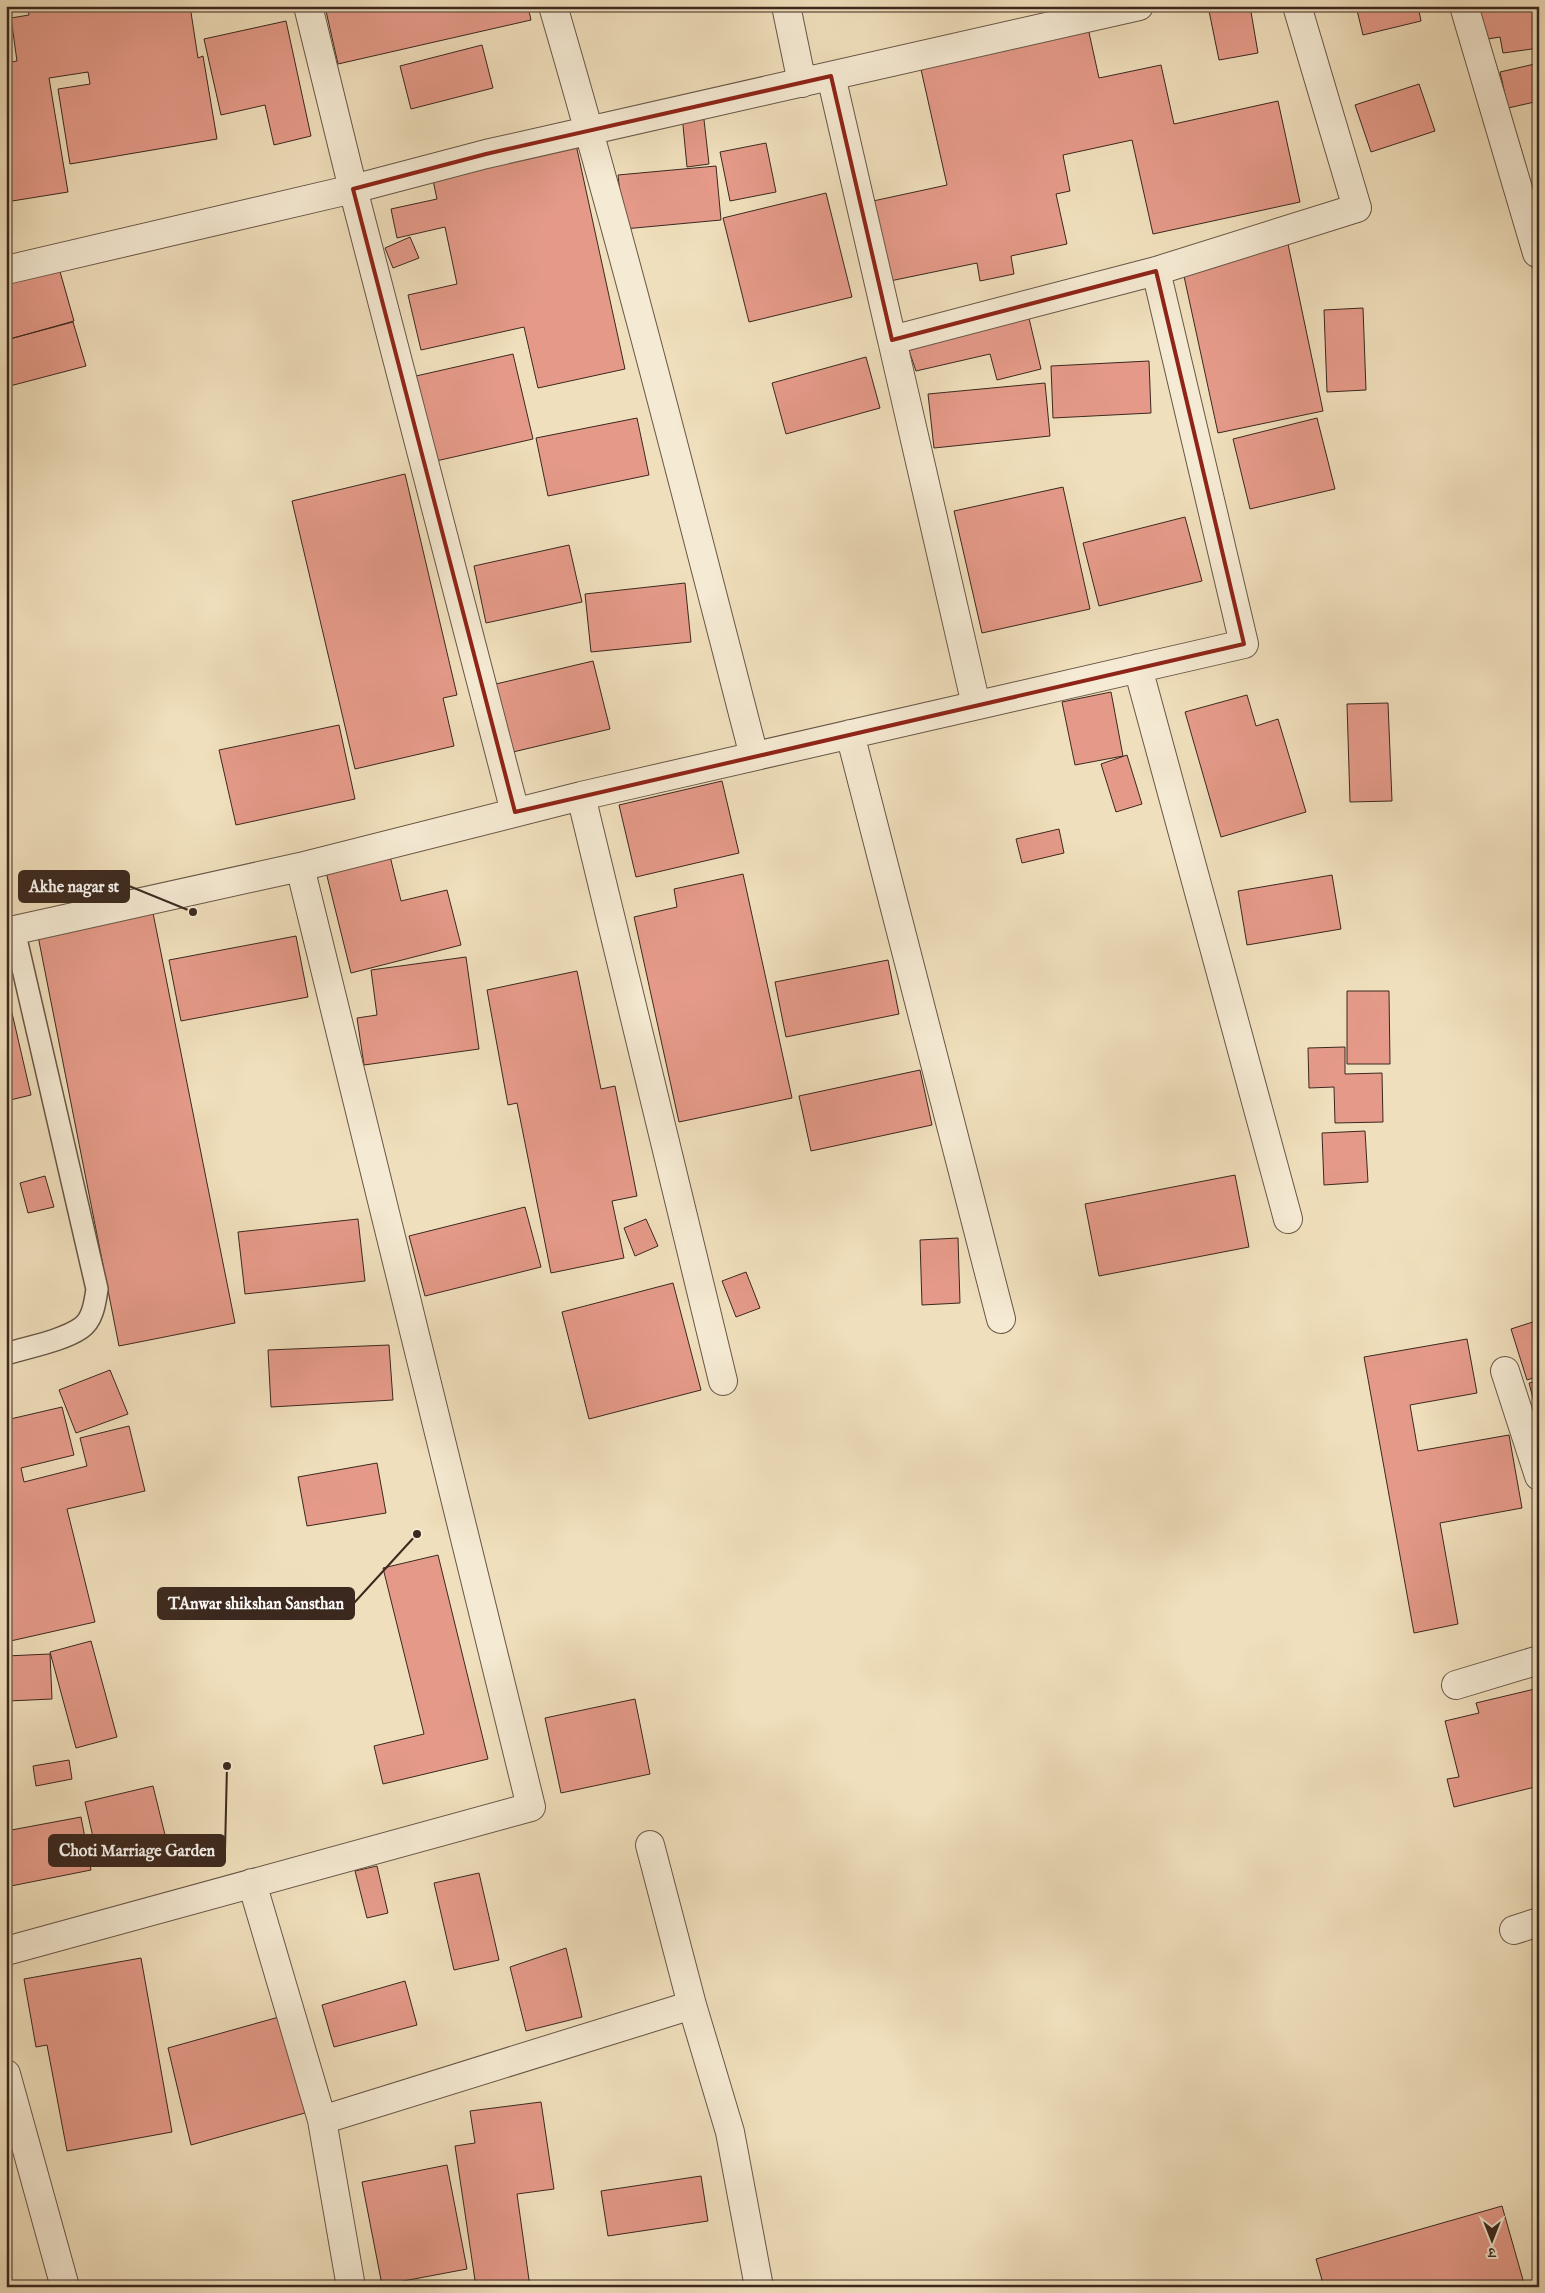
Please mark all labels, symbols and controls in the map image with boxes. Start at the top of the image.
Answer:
callout: Akhe nagar st [19,871,129,902]
text: Akhe nagar st [28,878,120,898]
callout: TAnwar shikshan Sansthan [158,1588,354,1619]
text: TAnwar shikshan Sansthan [167,1595,344,1615]
callout: Choti Marriage Garden [49,1835,225,1866]
text: Choti Marriage Garden [59,1842,216,1862]
north arrow [1468,2216,1518,2266]
text: उ [1488,2243,1497,2261]

